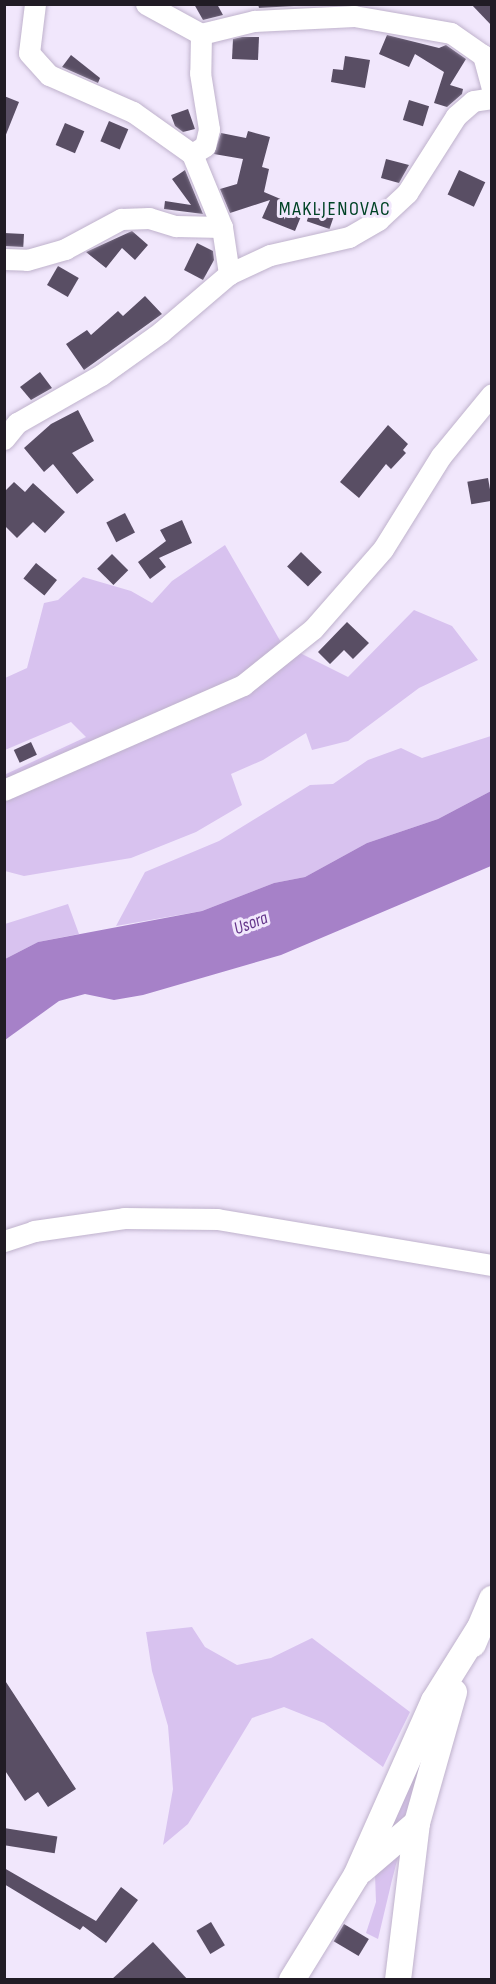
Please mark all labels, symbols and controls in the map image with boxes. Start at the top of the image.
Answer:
district label: MAKLJENOVAC [279,197,391,221]
water label: Usora [231,908,271,940]

